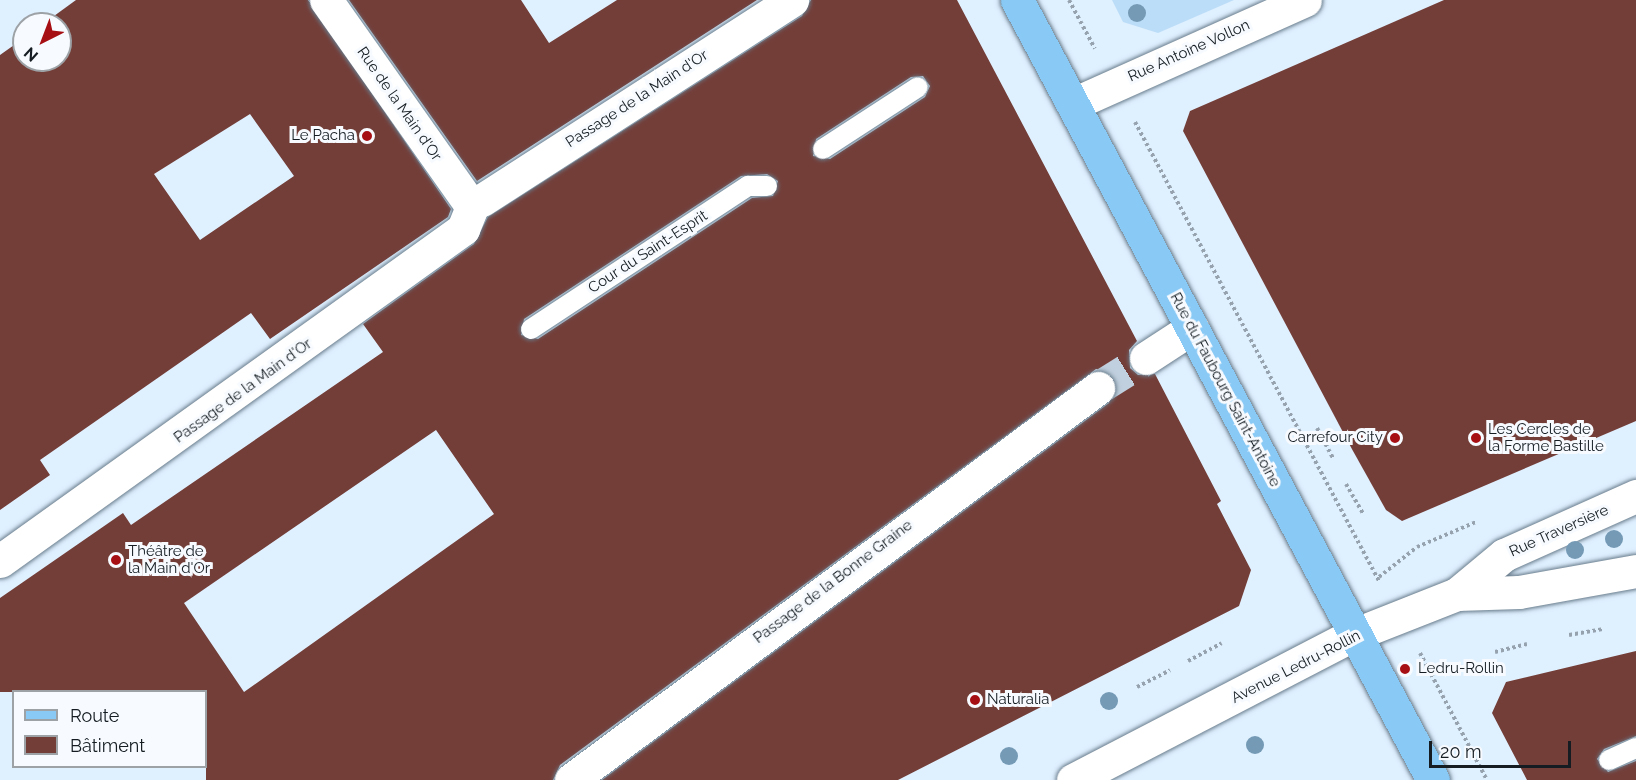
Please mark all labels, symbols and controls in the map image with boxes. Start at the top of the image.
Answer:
north arrow [12,12,72,72]
street label: Rue Antoine Vollon [1125,16,1253,86]
text: N [20,43,42,65]
street label: Rue de la Main d'Or [353,43,445,165]
street label: Passage de la Main d'Or [563,46,711,152]
place label: Le Pacha [291,127,355,145]
marker: Le Pacha [360,129,374,143]
street label: Cour du Saint-Esprit [585,207,711,297]
street label: Rue du Faubourg Saint-Antoine [1166,290,1284,490]
street label: Passage de la Main d'Or [171,335,315,447]
place label: Les Cercles de la Forme Bastille [1488,420,1604,455]
place label: Carrefour City [1287,429,1383,447]
marker: Carrefour City [1388,431,1402,445]
marker: Les Cercles de la Forme Bastille [1469,431,1483,445]
street label: Rue Traversière [1506,501,1612,561]
street label: Passage de la Bonne Graine [750,516,916,648]
place label: Théâtre de la Main d'Or [128,542,210,577]
marker: Théâtre de la Main d'Or [109,553,123,567]
street label: Avenue Ledru-Rollin [1229,627,1363,707]
marker: Ledru-Rollin [1396,660,1414,678]
place label: Ledru-Rollin [1418,660,1504,678]
legend [12,690,207,768]
place label: Naturalia [987,691,1049,709]
marker: Naturalia [968,693,982,707]
text: Route [70,705,119,726]
scale bar [1432,729,1574,767]
text: Bâtiment [70,735,145,756]
text: 20 m [1440,741,1482,762]

